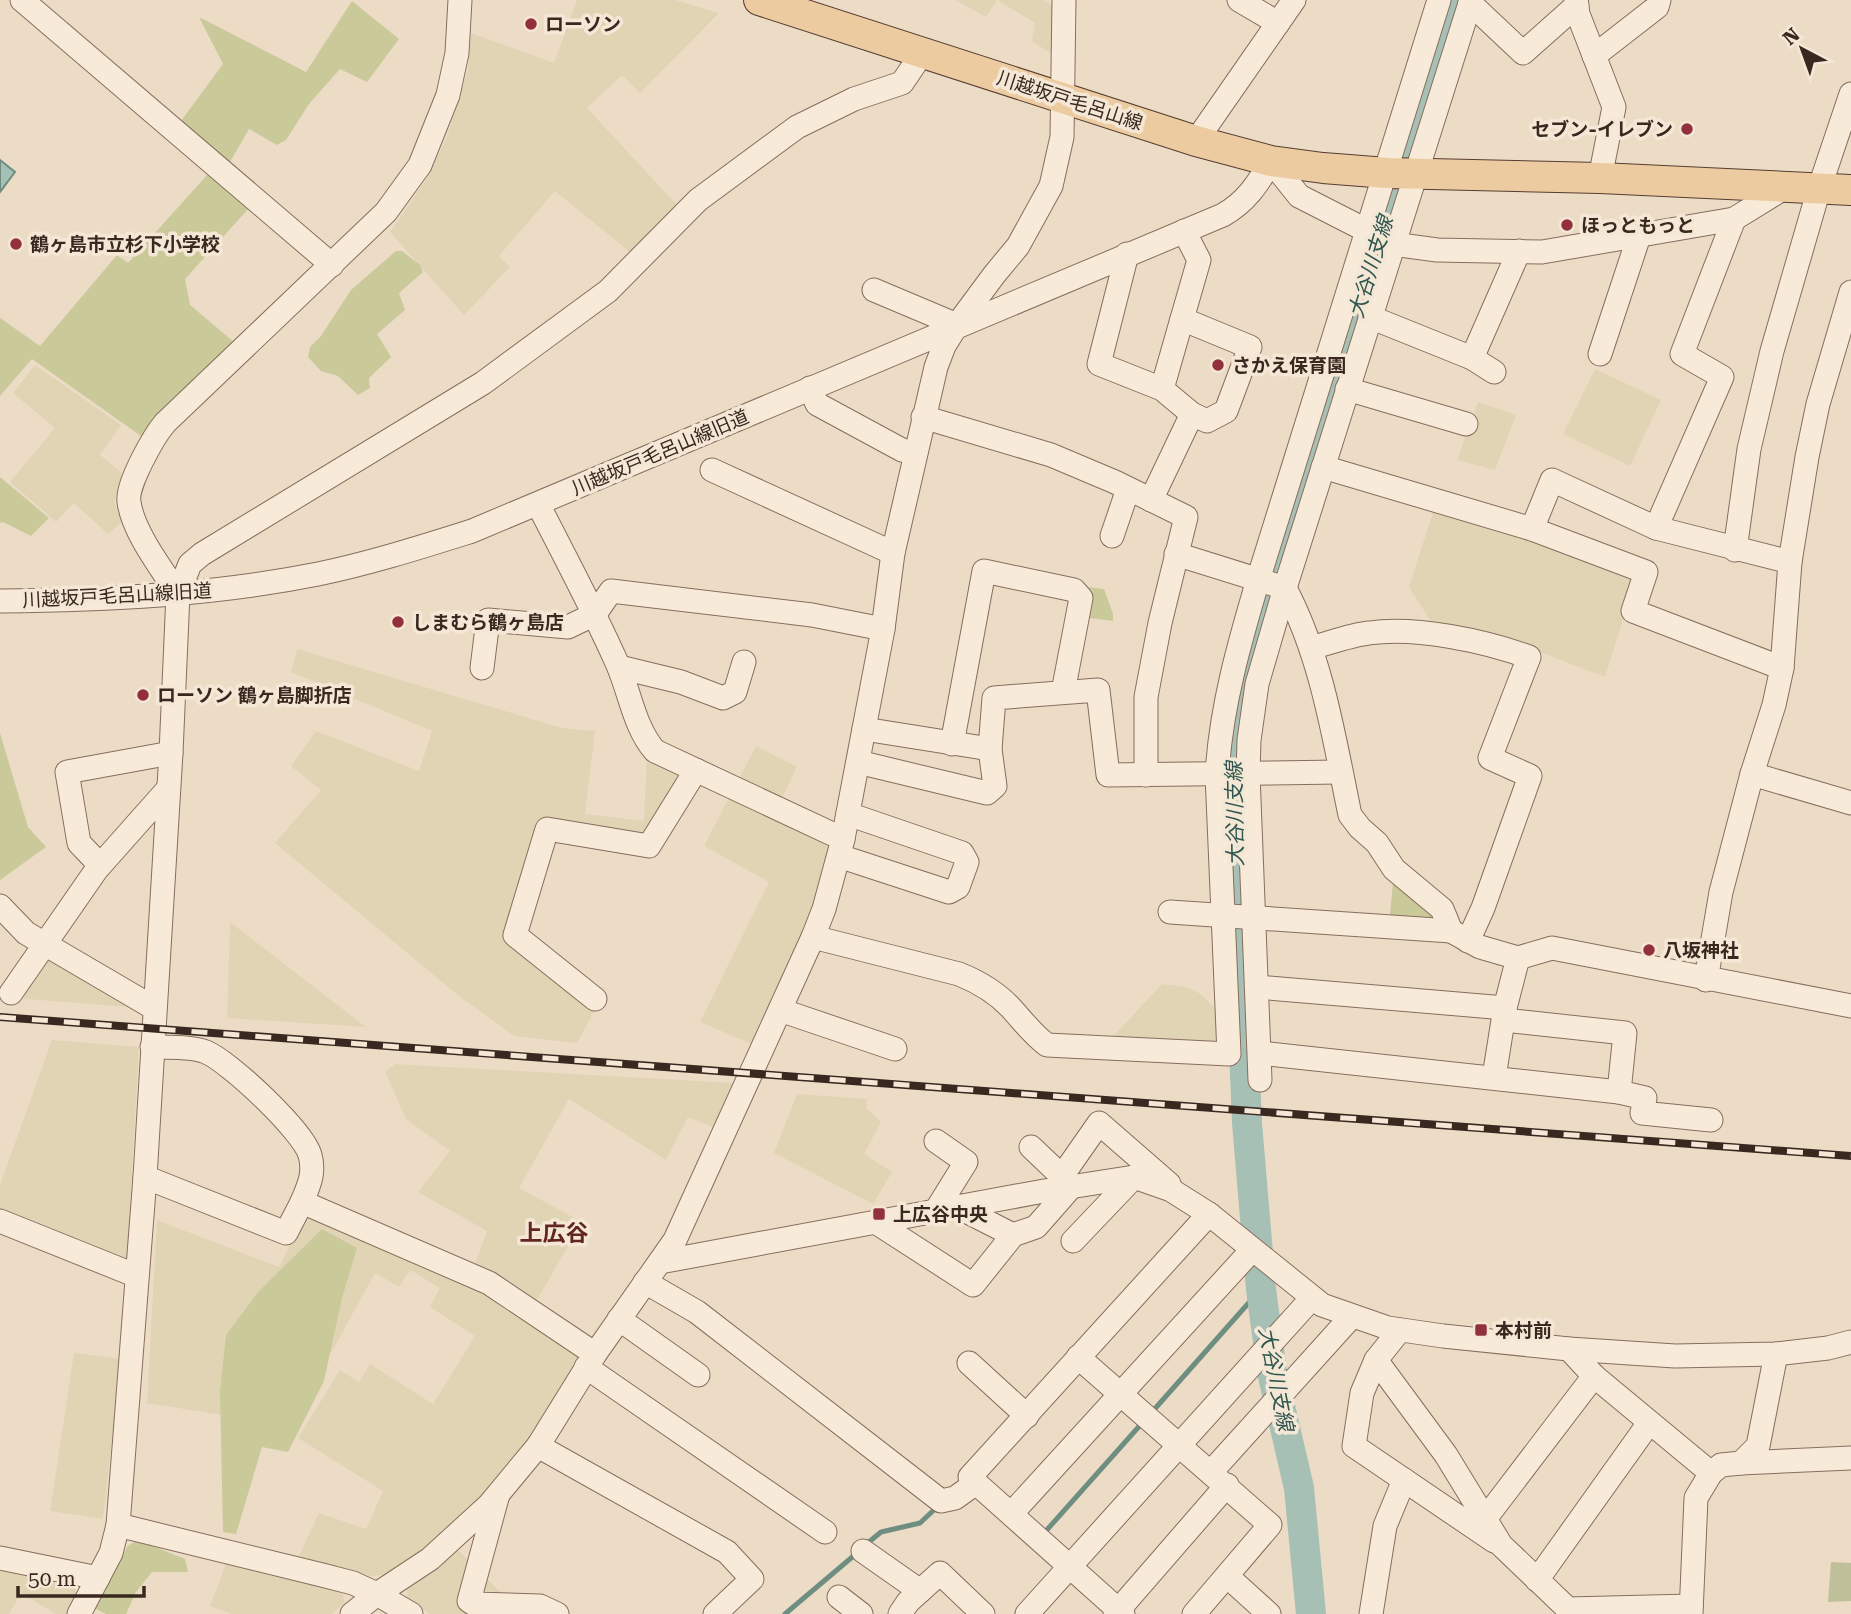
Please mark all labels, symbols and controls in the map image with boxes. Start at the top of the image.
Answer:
place label: ローソン [545,13,621,36]
north arrow [1767,14,1837,84]
marker: ローソン [523,16,539,32]
text: N [1778,23,1805,50]
street label: 川越坂戸毛呂山線 [994,66,1146,135]
place label: セブン-イレブン [1531,118,1673,141]
marker: セブン-イレブン [1679,121,1695,137]
water label: 大谷川支線 [1344,210,1399,321]
place label: ほっともっと [1581,214,1695,237]
marker: ほっともっと [1559,217,1575,233]
place label: 鶴ヶ島市立杉下小学校 [30,233,220,256]
marker: 鶴ヶ島市立杉下小学校 [8,236,24,252]
place label: さかえ保育園 [1232,354,1346,377]
marker: さかえ保育園 [1210,357,1226,373]
street label: 川越坂戸毛呂山線旧道 [568,405,752,500]
street label: 川越坂戸毛呂山線旧道 [22,579,213,612]
place label: しまむら鶴ヶ島店 [412,611,564,634]
marker: しまむら鶴ヶ島店 [390,614,406,630]
place label: ローソン 鶴ヶ島脚折店 [157,684,352,707]
marker: ローソン 鶴ヶ島脚折店 [135,687,151,703]
water label: 大谷川支線 [1222,758,1248,867]
place label: 八坂神社 [1663,939,1739,962]
marker: 八坂神社 [1641,942,1657,958]
place label: 上広谷中央 [893,1203,988,1226]
marker: 上広谷中央 [871,1206,887,1222]
district label: 上広谷 [520,1220,589,1247]
place label: 本村前 [1495,1319,1552,1342]
marker: 本村前 [1473,1322,1489,1338]
water label: 大谷川支線 [1254,1325,1298,1436]
scale bar [18,1554,144,1598]
text: 50 m [28,1567,76,1591]

